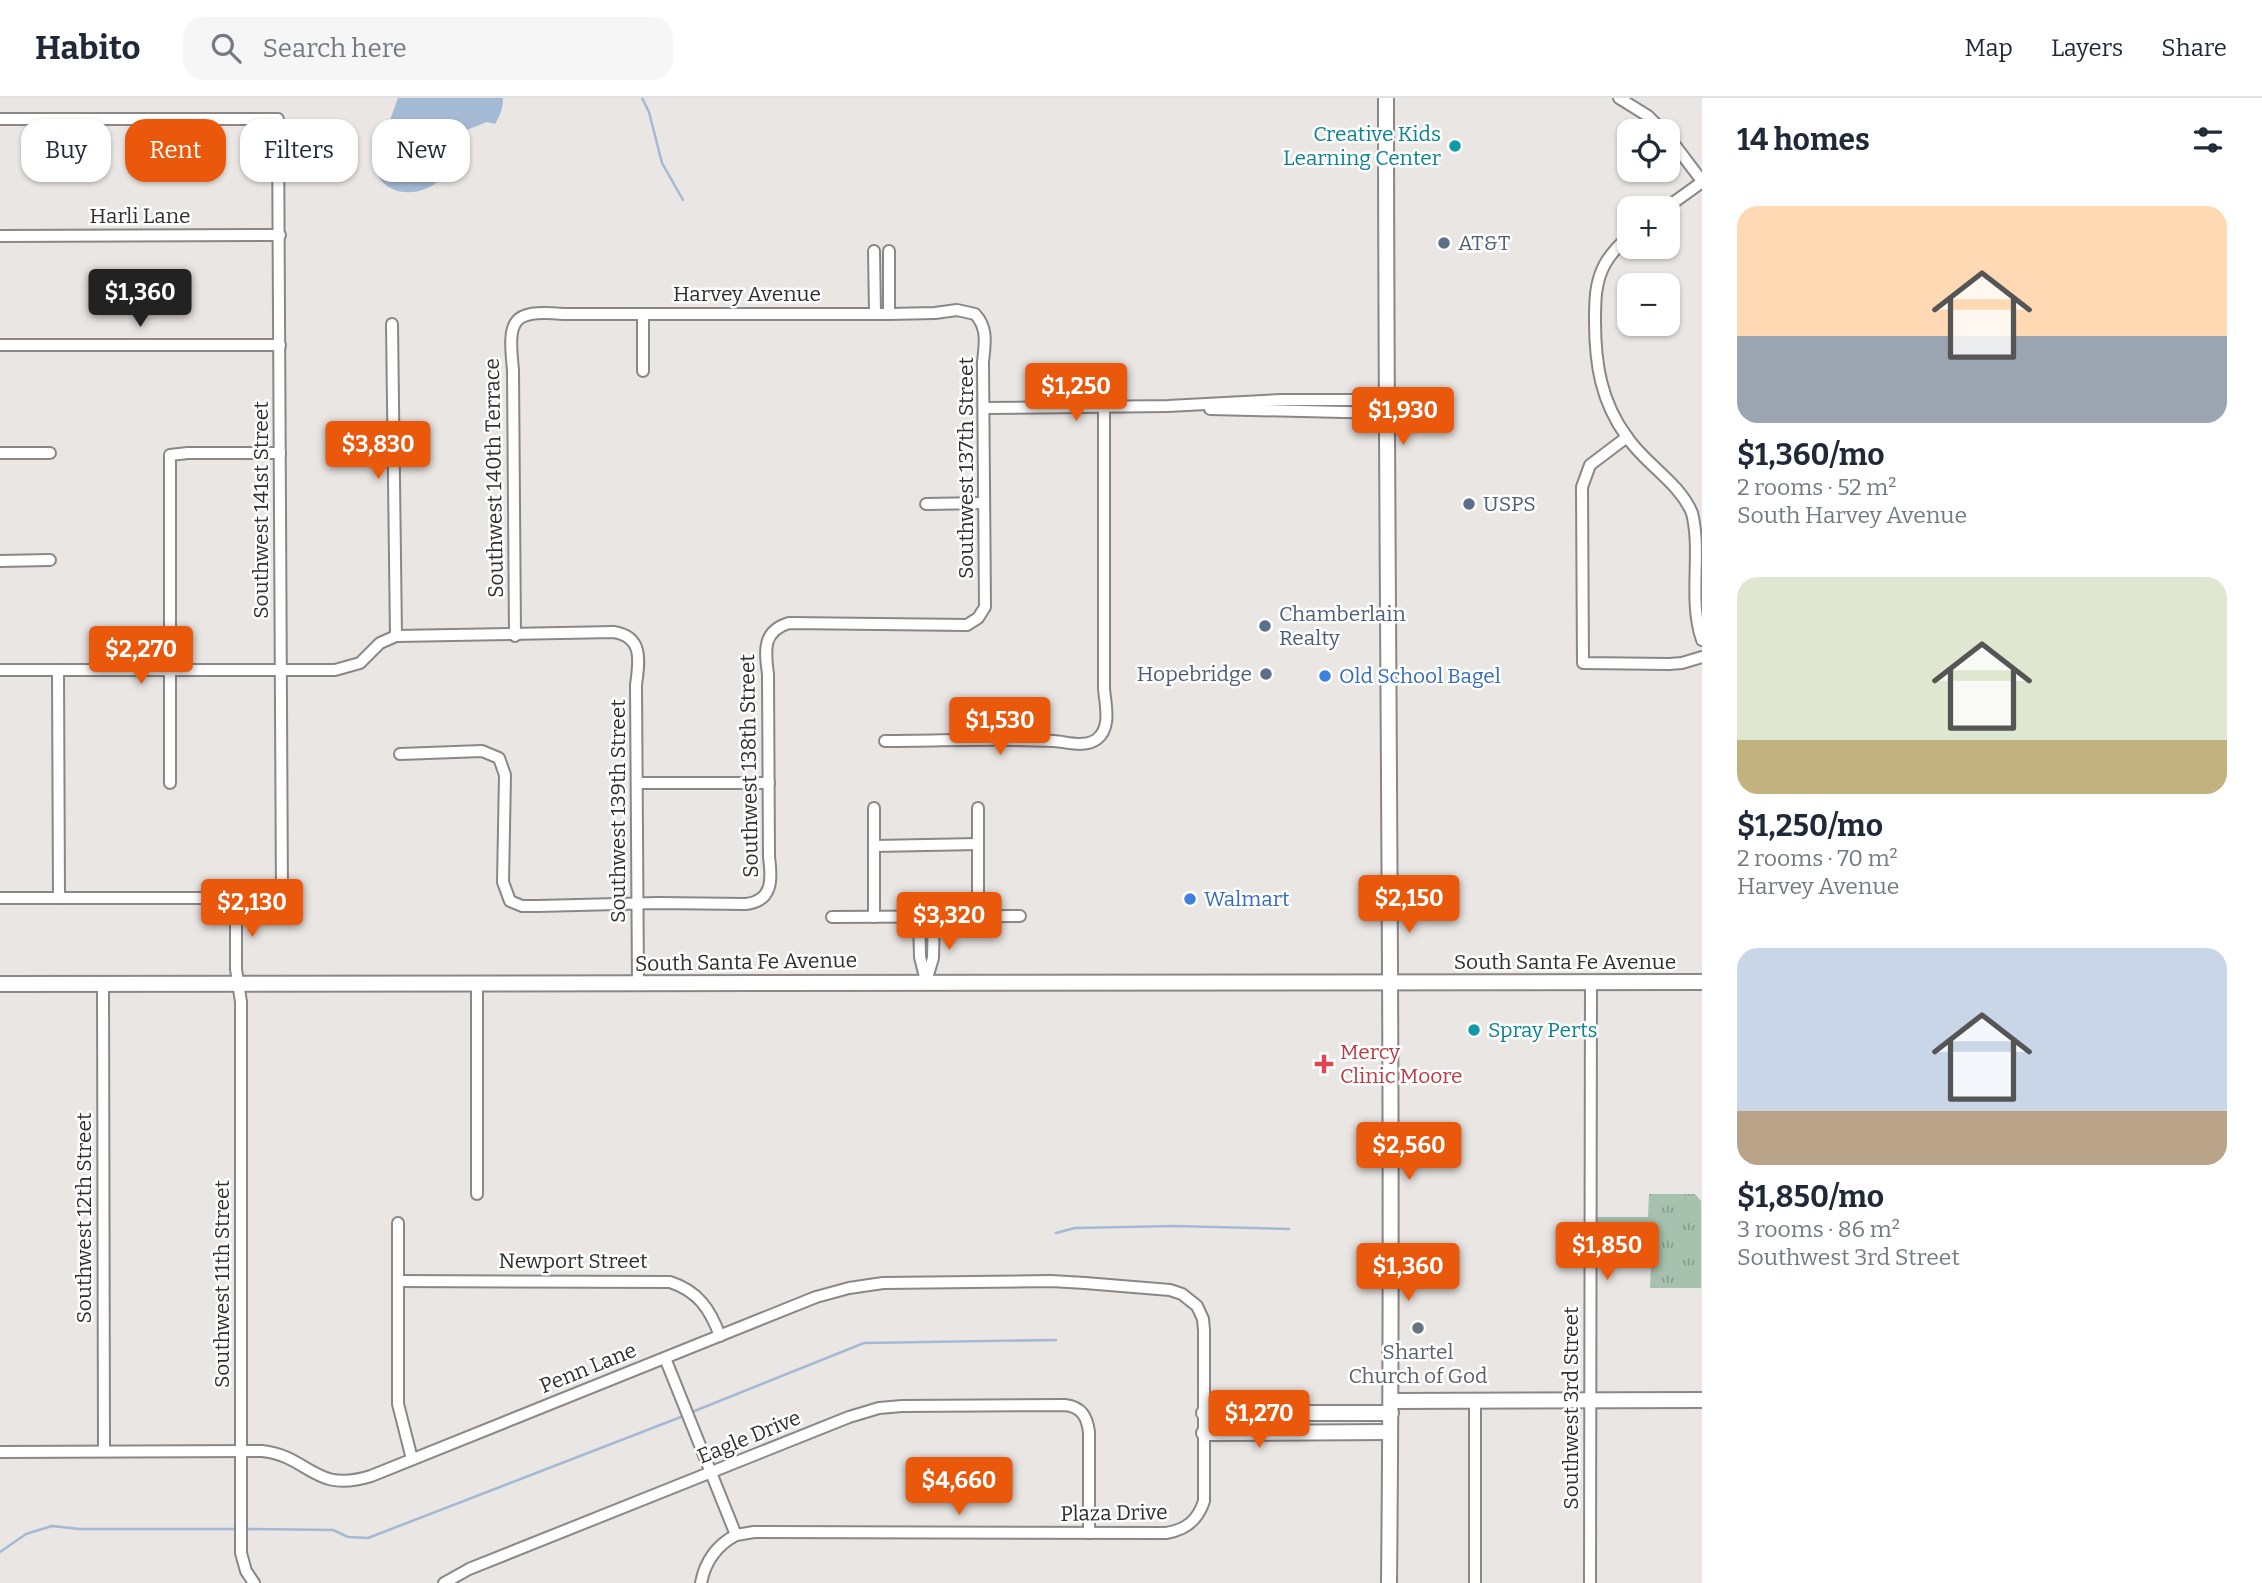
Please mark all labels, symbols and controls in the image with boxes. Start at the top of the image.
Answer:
search box [183,17,673,80]
text: Habito [35,28,141,68]
icon: search [207,29,245,67]
text: Search here [263,33,407,64]
text: Map [1965,34,2013,62]
text: Layers [2051,34,2123,62]
text: Share [2161,34,2227,62]
chip: Buy [21,119,111,182]
chip: Rent [125,119,226,182]
chip: Filters [240,119,358,182]
chip: New [372,119,470,182]
map controls [1617,119,1680,336]
button: locate [1617,119,1680,182]
place label: Creative Kids Learning Center [1283,121,1441,171]
icon: filters [2189,121,2227,159]
text: 14 homes [1737,122,1870,158]
marker: Creative Kids Learning Center [1447,138,1463,154]
button: + [1617,196,1680,259]
street label: Harli Lane [90,203,190,229]
place label: AT&T [1458,230,1510,256]
marker: AT&T [1436,235,1452,251]
icon: home [1919,252,2045,378]
pin: $1,360 [83,270,197,329]
button: − [1617,273,1680,336]
text: $1,360 [105,278,176,306]
street label: Harvey Avenue [673,281,821,307]
street label: Southwest 137th Street [953,357,979,579]
street label: Southwest 140th Terrace [479,358,509,598]
pin: $1,250 [1019,364,1133,423]
text: $1,250 [1041,372,1111,400]
pin: $1,930 [1346,388,1460,447]
text: $1,930 [1368,396,1438,424]
street label: Southwest 141st Street [248,401,274,619]
pin: $3,830 [321,422,435,481]
text: $3,830 [341,430,415,458]
text: $1,360/mo [1737,437,1885,473]
text: 2 rooms · 52 m² [1737,473,1896,501]
place label: USPS [1483,491,1536,517]
marker: USPS [1461,496,1477,512]
text: South Harvey Avenue [1737,501,1967,529]
place label: Chamberlain Realty [1279,601,1406,651]
marker: Chamberlain Realty [1257,618,1273,634]
icon: home [1919,623,2045,749]
pin: $2,270 [84,626,198,686]
text: $2,270 [105,635,177,663]
street label: Southwest 138th Street [734,653,764,878]
place label: Hopebridge [1137,661,1252,687]
place label: Old School Bagel [1339,663,1501,689]
marker: Hopebridge [1258,666,1274,682]
marker: Old School Bagel [1317,668,1333,684]
pin: $1,530 [943,698,1057,757]
street label: Southwest 139th Street [605,699,631,923]
text: $1,530 [965,706,1035,734]
text: $1,250/mo [1737,808,1883,844]
text: 2 rooms · 70 m² [1737,844,1898,872]
text: Harvey Avenue [1737,872,1899,900]
pin: $2,150 [1352,876,1466,935]
pin: $2,130 [195,880,309,939]
text: $2,150 [1374,884,1444,912]
place label: Walmart [1204,886,1290,912]
text: $2,130 [217,888,287,916]
marker: Walmart [1182,891,1198,907]
pin: $3,320 [892,892,1006,952]
text: $3,320 [913,901,985,929]
street label: South Santa Fe Avenue [635,947,857,977]
street label: South Santa Fe Avenue [1454,949,1676,975]
icon: home [1919,994,2045,1120]
place label: Spray Perts [1488,1017,1598,1043]
marker: Spray Perts [1466,1022,1482,1038]
place label: Mercy Clinic Moore [1340,1039,1463,1089]
marker: Mercy Clinic Moore [1314,1054,1334,1074]
street label: Southwest 12th Street [71,1112,97,1323]
pin: $2,560 [1352,1122,1466,1182]
text: $2,560 [1372,1131,1446,1159]
text: $1,850/mo [1737,1179,1884,1215]
street label: Southwest 11th Street [209,1180,235,1388]
text: 3 rooms · 86 m² [1737,1215,1900,1243]
pin: $1,850 [1550,1222,1664,1282]
text: $1,850 [1572,1231,1642,1259]
text: Southwest 3rd Street [1737,1243,1960,1271]
pin: $1,360 [1351,1244,1465,1303]
street label: Newport Street [499,1248,648,1274]
text: $1,360 [1373,1252,1444,1280]
street label: Southwest 3rd Street [1558,1306,1584,1510]
marker: Shartel Church of God [1410,1320,1426,1336]
street label: Penn Lane [536,1337,640,1399]
place label: Shartel Church of God [1349,1339,1488,1389]
pin: $1,270 [1202,1390,1316,1450]
text: $1,270 [1224,1399,1294,1427]
street label: Eagle Drive [694,1405,804,1469]
pin: $4,660 [902,1458,1016,1517]
text: $4,660 [922,1466,996,1494]
street label: Plaza Drive [1060,1499,1168,1527]

